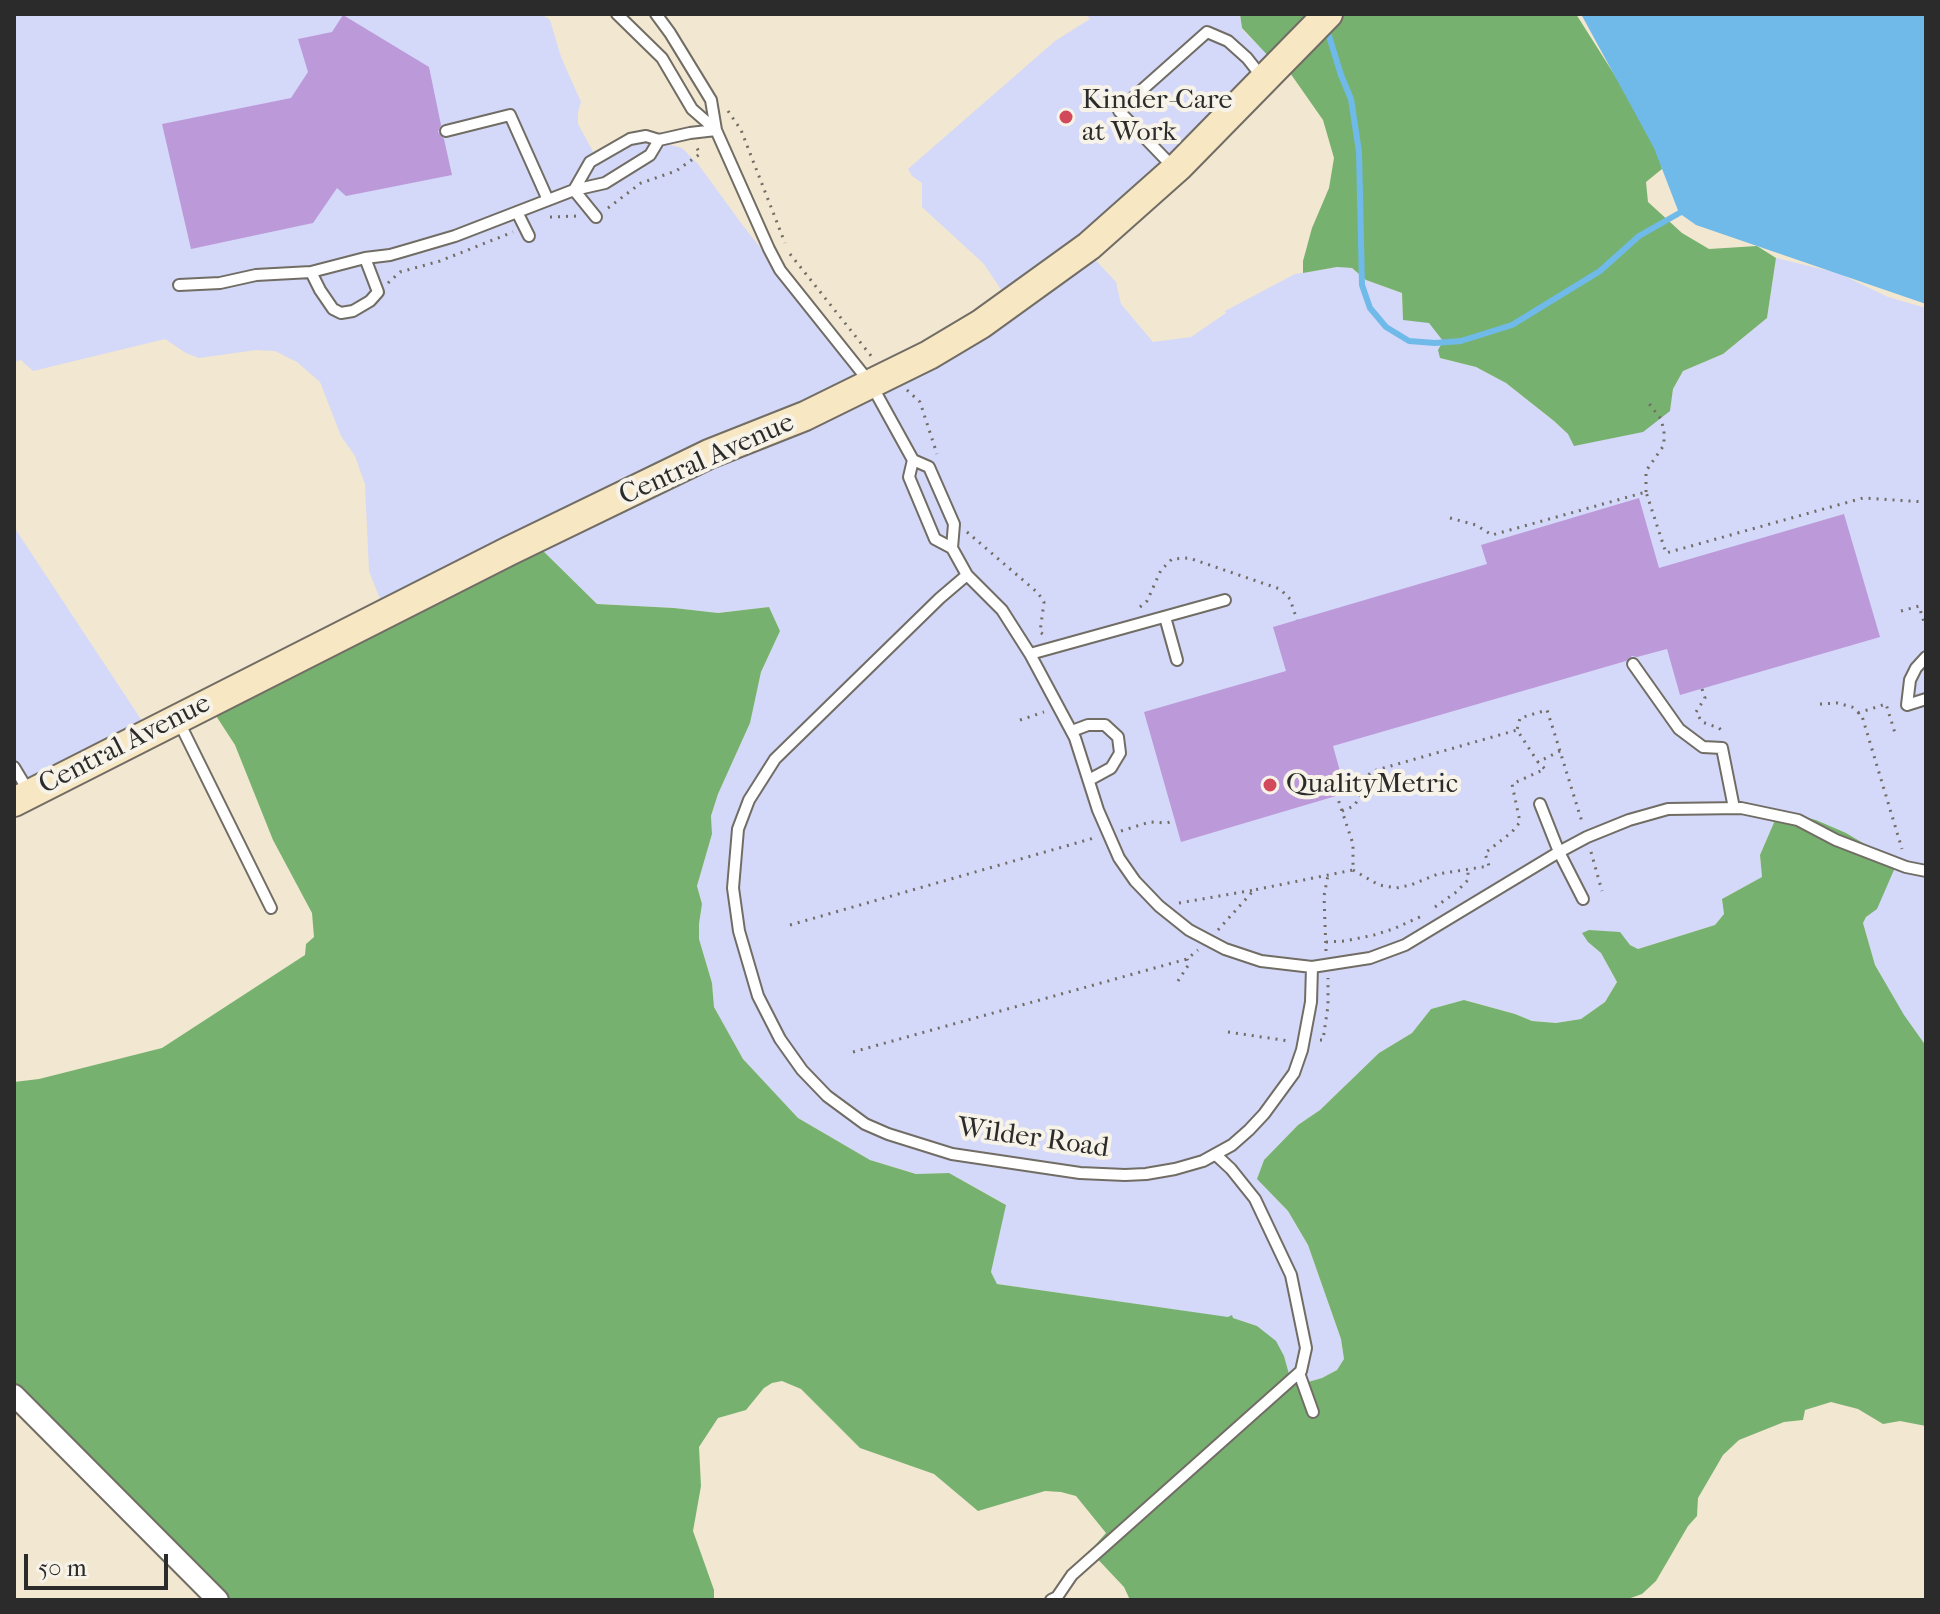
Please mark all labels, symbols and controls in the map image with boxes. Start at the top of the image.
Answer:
place label: Kinder-Care at Work [1082,84,1232,150]
marker: Kinder-Care at Work [1057,108,1075,126]
street label: Central Avenue [614,406,800,514]
street label: Central Avenue [34,687,216,803]
place label: QualityMetric [1286,768,1458,802]
marker: QualityMetric [1261,776,1279,794]
street label: Wilder Road [955,1112,1111,1166]
scale bar [28,1538,172,1588]
text: 50 m [38,1554,87,1582]

